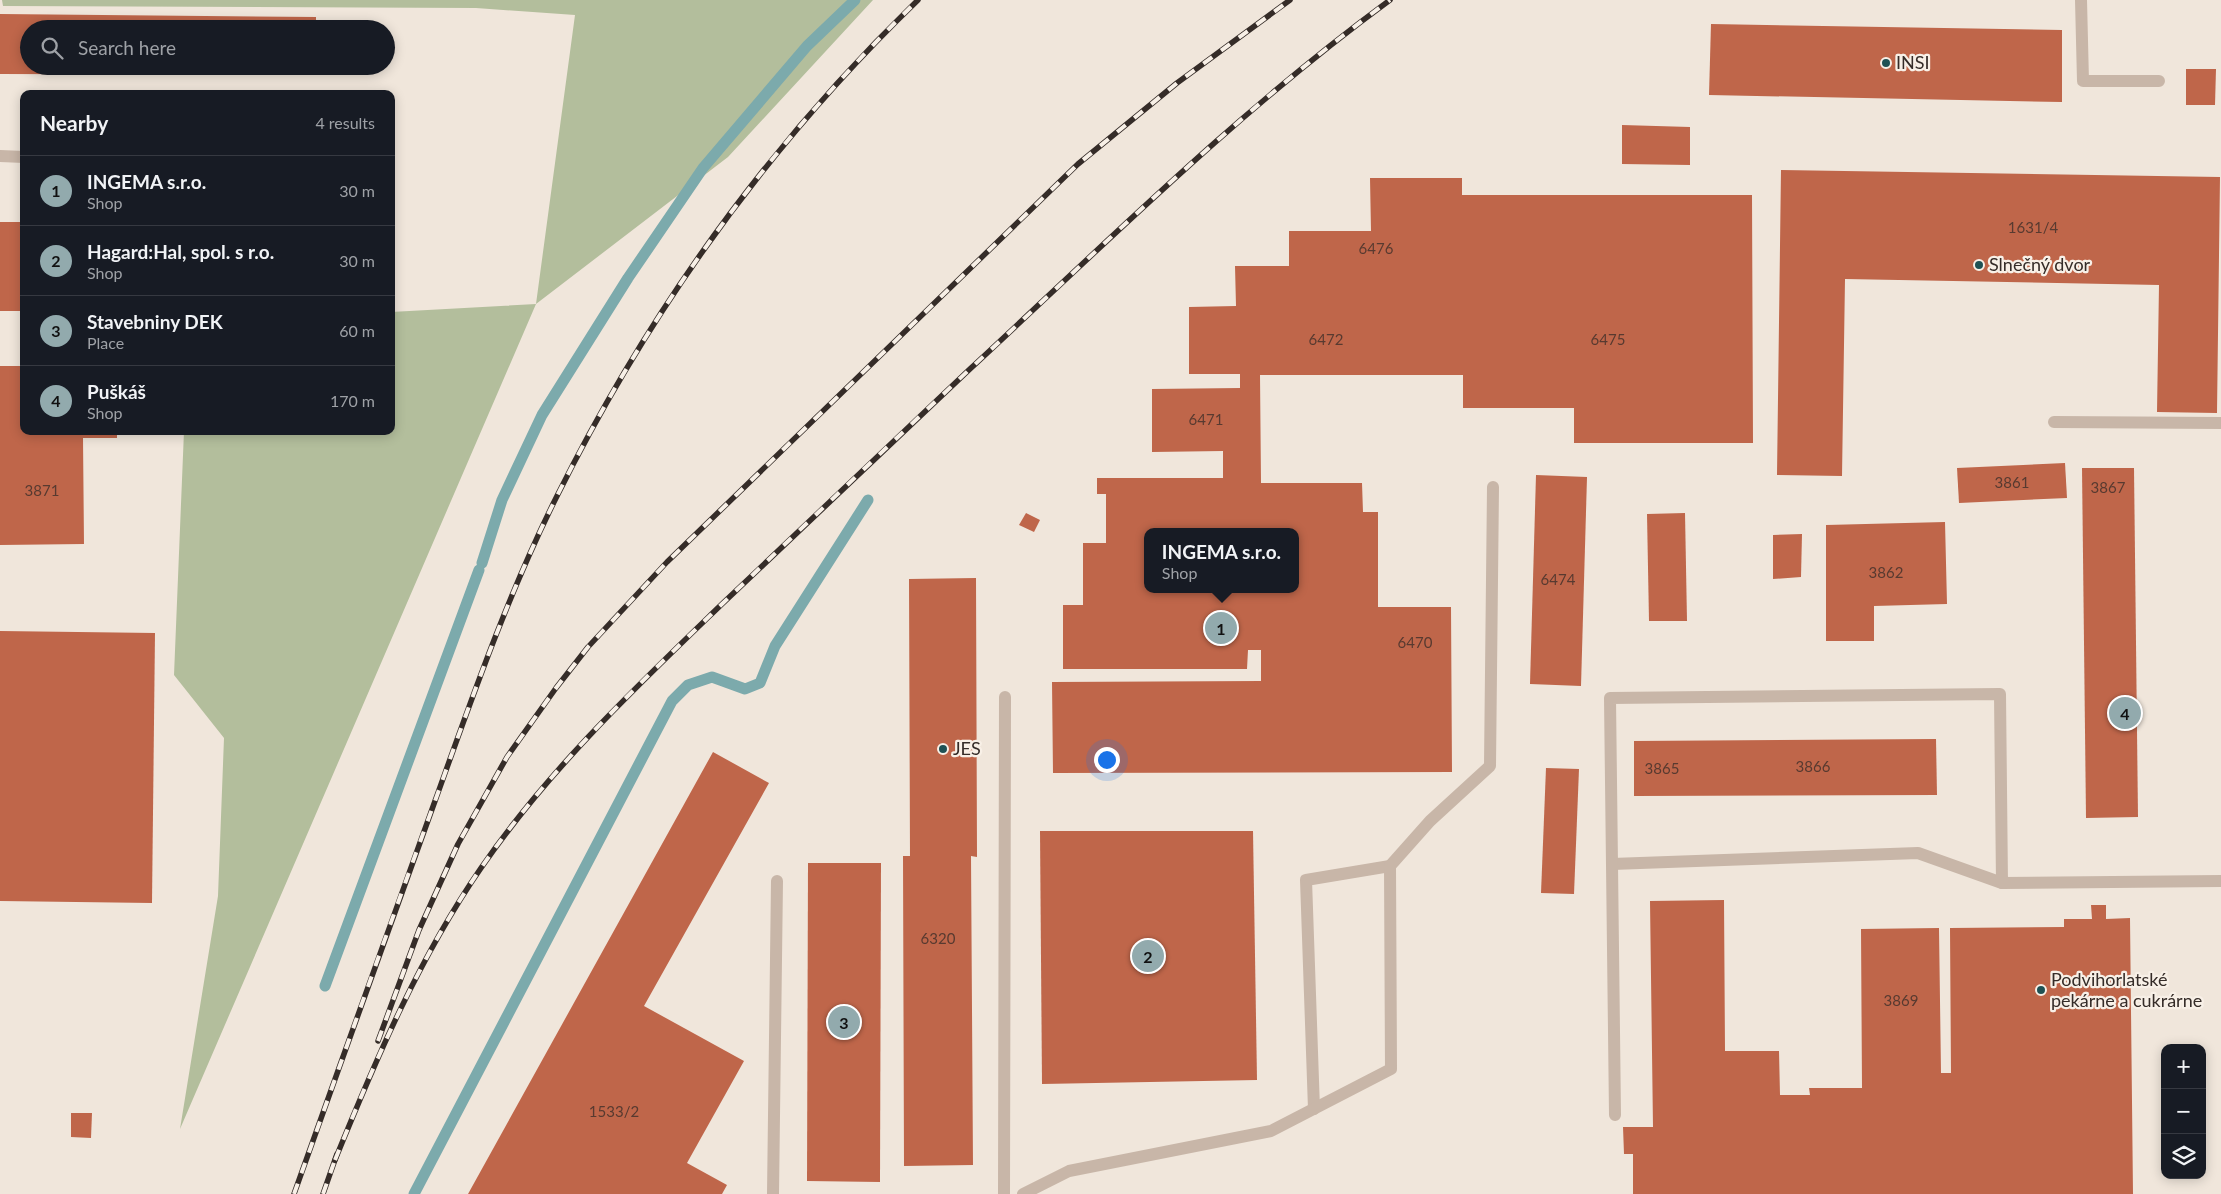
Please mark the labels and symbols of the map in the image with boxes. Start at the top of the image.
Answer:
place label: INSI [1896,51,1930,73]
marker: INSI [1880,57,1892,69]
house number: 1631/4 [2008,218,2058,236]
house number: 6476 [1359,239,1394,257]
place label: Slnečný dvor [1989,253,2091,275]
marker: Slnečný dvor [1973,259,1985,271]
house number: 6472 [1309,330,1343,348]
house number: 6475 [1591,330,1625,348]
house number: 6471 [1189,410,1223,428]
house number: 3861 [1995,473,2029,491]
house number: 3867 [2091,478,2126,496]
house number: 3871 [25,481,59,499]
house number: 3862 [1869,563,1903,581]
house number: 6474 [1541,570,1576,588]
pin: 1 [1205,609,1237,647]
house number: 6470 [1398,633,1433,651]
pin: 4 [2109,694,2141,732]
place label: JES [953,737,981,759]
marker: JES [937,743,949,755]
your location [1094,747,1120,773]
house number: 3866 [1796,757,1831,775]
house number: 3865 [1645,759,1679,777]
house number: 6320 [921,929,956,947]
pin: 2 [1132,937,1164,975]
place label: Podvihorlatské pekárne a cukrárne [2051,968,2202,1011]
marker: Podvihorlatské pekárne a cukrárne [2035,984,2047,996]
house number: 3869 [1884,991,1918,1009]
pin: 3 [828,1003,860,1041]
house number: 1533/2 [589,1102,639,1120]

